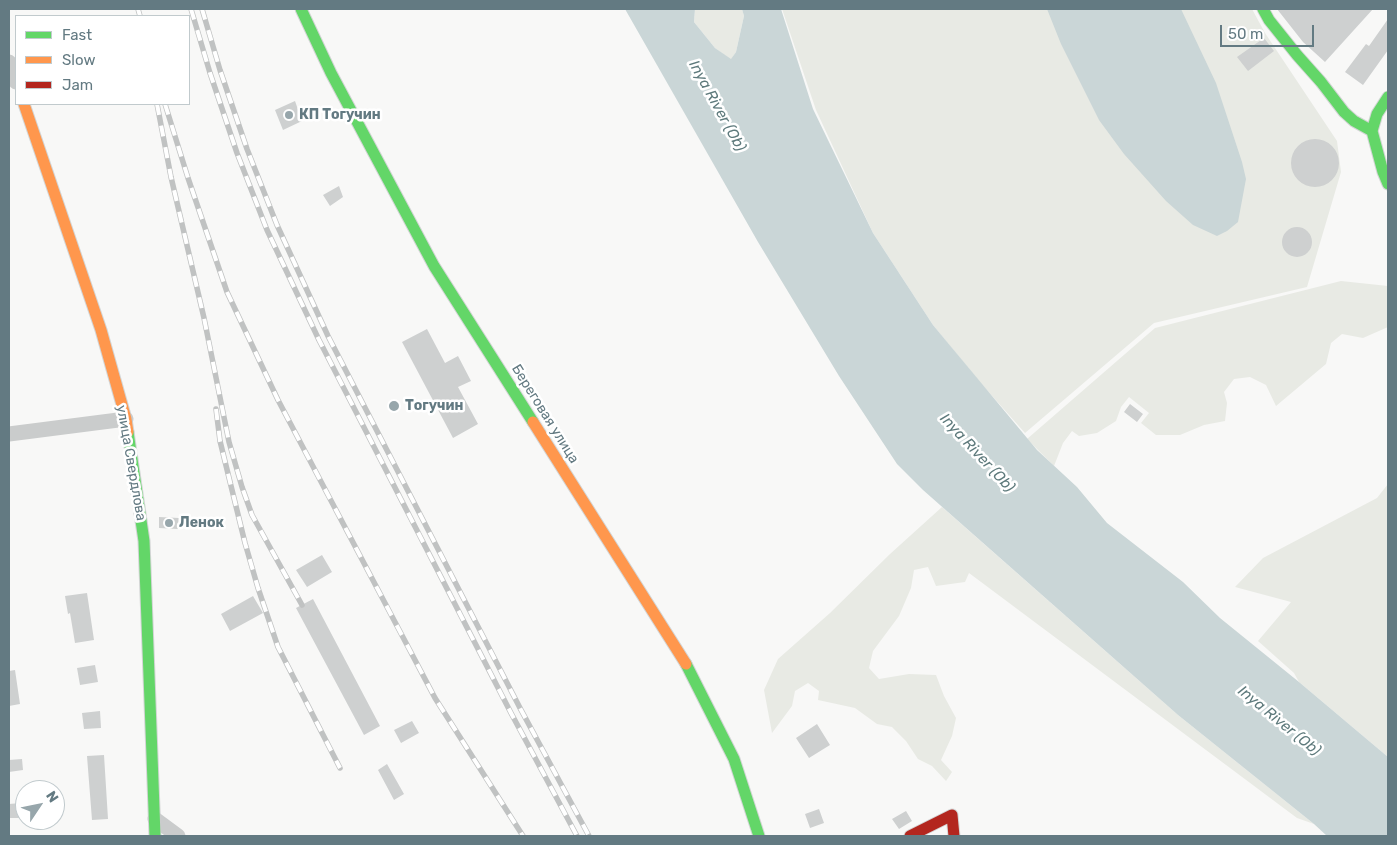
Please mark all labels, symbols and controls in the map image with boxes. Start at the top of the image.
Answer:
legend [15,15,190,105]
scale bar [1222,15,1316,47]
text: 50 m [1228,25,1263,43]
text: Fast [62,26,92,44]
text: Slow [62,51,95,69]
water label: Inya River (Ob) [685,57,749,155]
text: Jam [62,76,93,94]
place label: КП Тогучин [299,107,381,123]
marker: КП Тогучин [283,109,295,121]
street label: Береговая улица [508,361,582,467]
place label: Тогучин [405,398,463,414]
marker: Тогучин [387,399,401,413]
street label: улица Свердлова [113,404,149,522]
water label: Inya River (Ob) [936,410,1018,496]
place label: Ленок [179,515,224,531]
marker: Ленок [163,517,175,529]
water label: Inya River (Ob) [1234,682,1324,760]
north arrow [15,780,65,830]
text: N [42,788,62,806]

